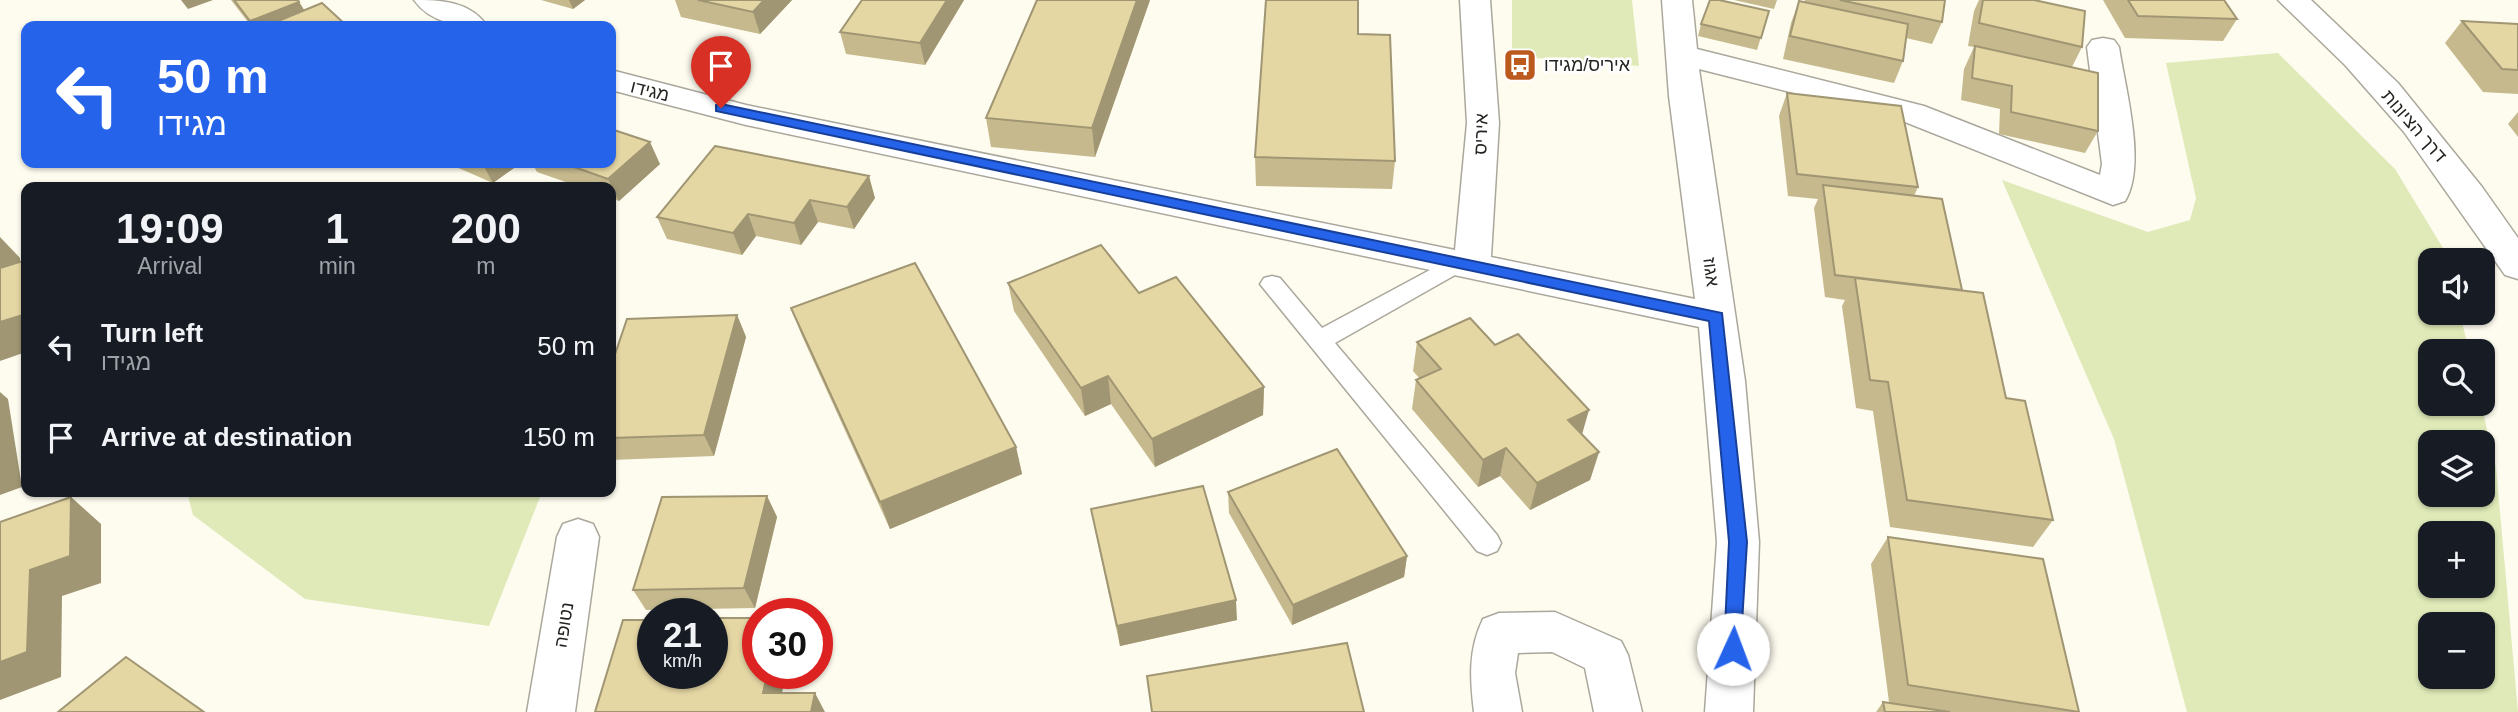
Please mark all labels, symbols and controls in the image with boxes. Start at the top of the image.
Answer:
pin [691,36,751,108]
bus stop icon: איריס/מגידו [1501,46,1539,84]
icon: arrive [702,47,740,85]
icon: left [42,49,133,140]
text: 50 m [157,49,269,103]
place label: איריס/מגידו [1544,55,1631,75]
street label: מגידו [629,77,671,105]
street label: דרך הציונות [2377,86,2451,166]
text: מגידו [157,106,227,142]
street label: איריס [1470,112,1492,155]
text: 19:09 [116,205,224,252]
text: 1 [325,205,349,252]
text: 200 [451,205,521,252]
map controls [2418,248,2495,689]
button: sound [2418,248,2495,325]
text: Arrival [137,253,202,279]
text: min [319,253,356,279]
text: m [476,253,495,279]
street label: אגוז [1699,256,1723,288]
text: Turn left [101,318,203,348]
icon: left [42,328,80,366]
text: 50 m [537,331,595,361]
button: search [2418,339,2495,416]
text: מגידו [101,349,151,375]
icon: arrive [42,419,80,457]
text: Arrive at destination [101,422,352,452]
text: 150 m [523,422,595,452]
button: layers [2418,430,2495,507]
button: + [2418,521,2495,598]
speed limit sign: 30 [742,598,833,689]
street label: נטופה [551,601,577,649]
position arrow [1696,612,1770,686]
button: − [2418,612,2495,689]
text: 21 [663,615,702,654]
text: km/h [663,651,702,671]

